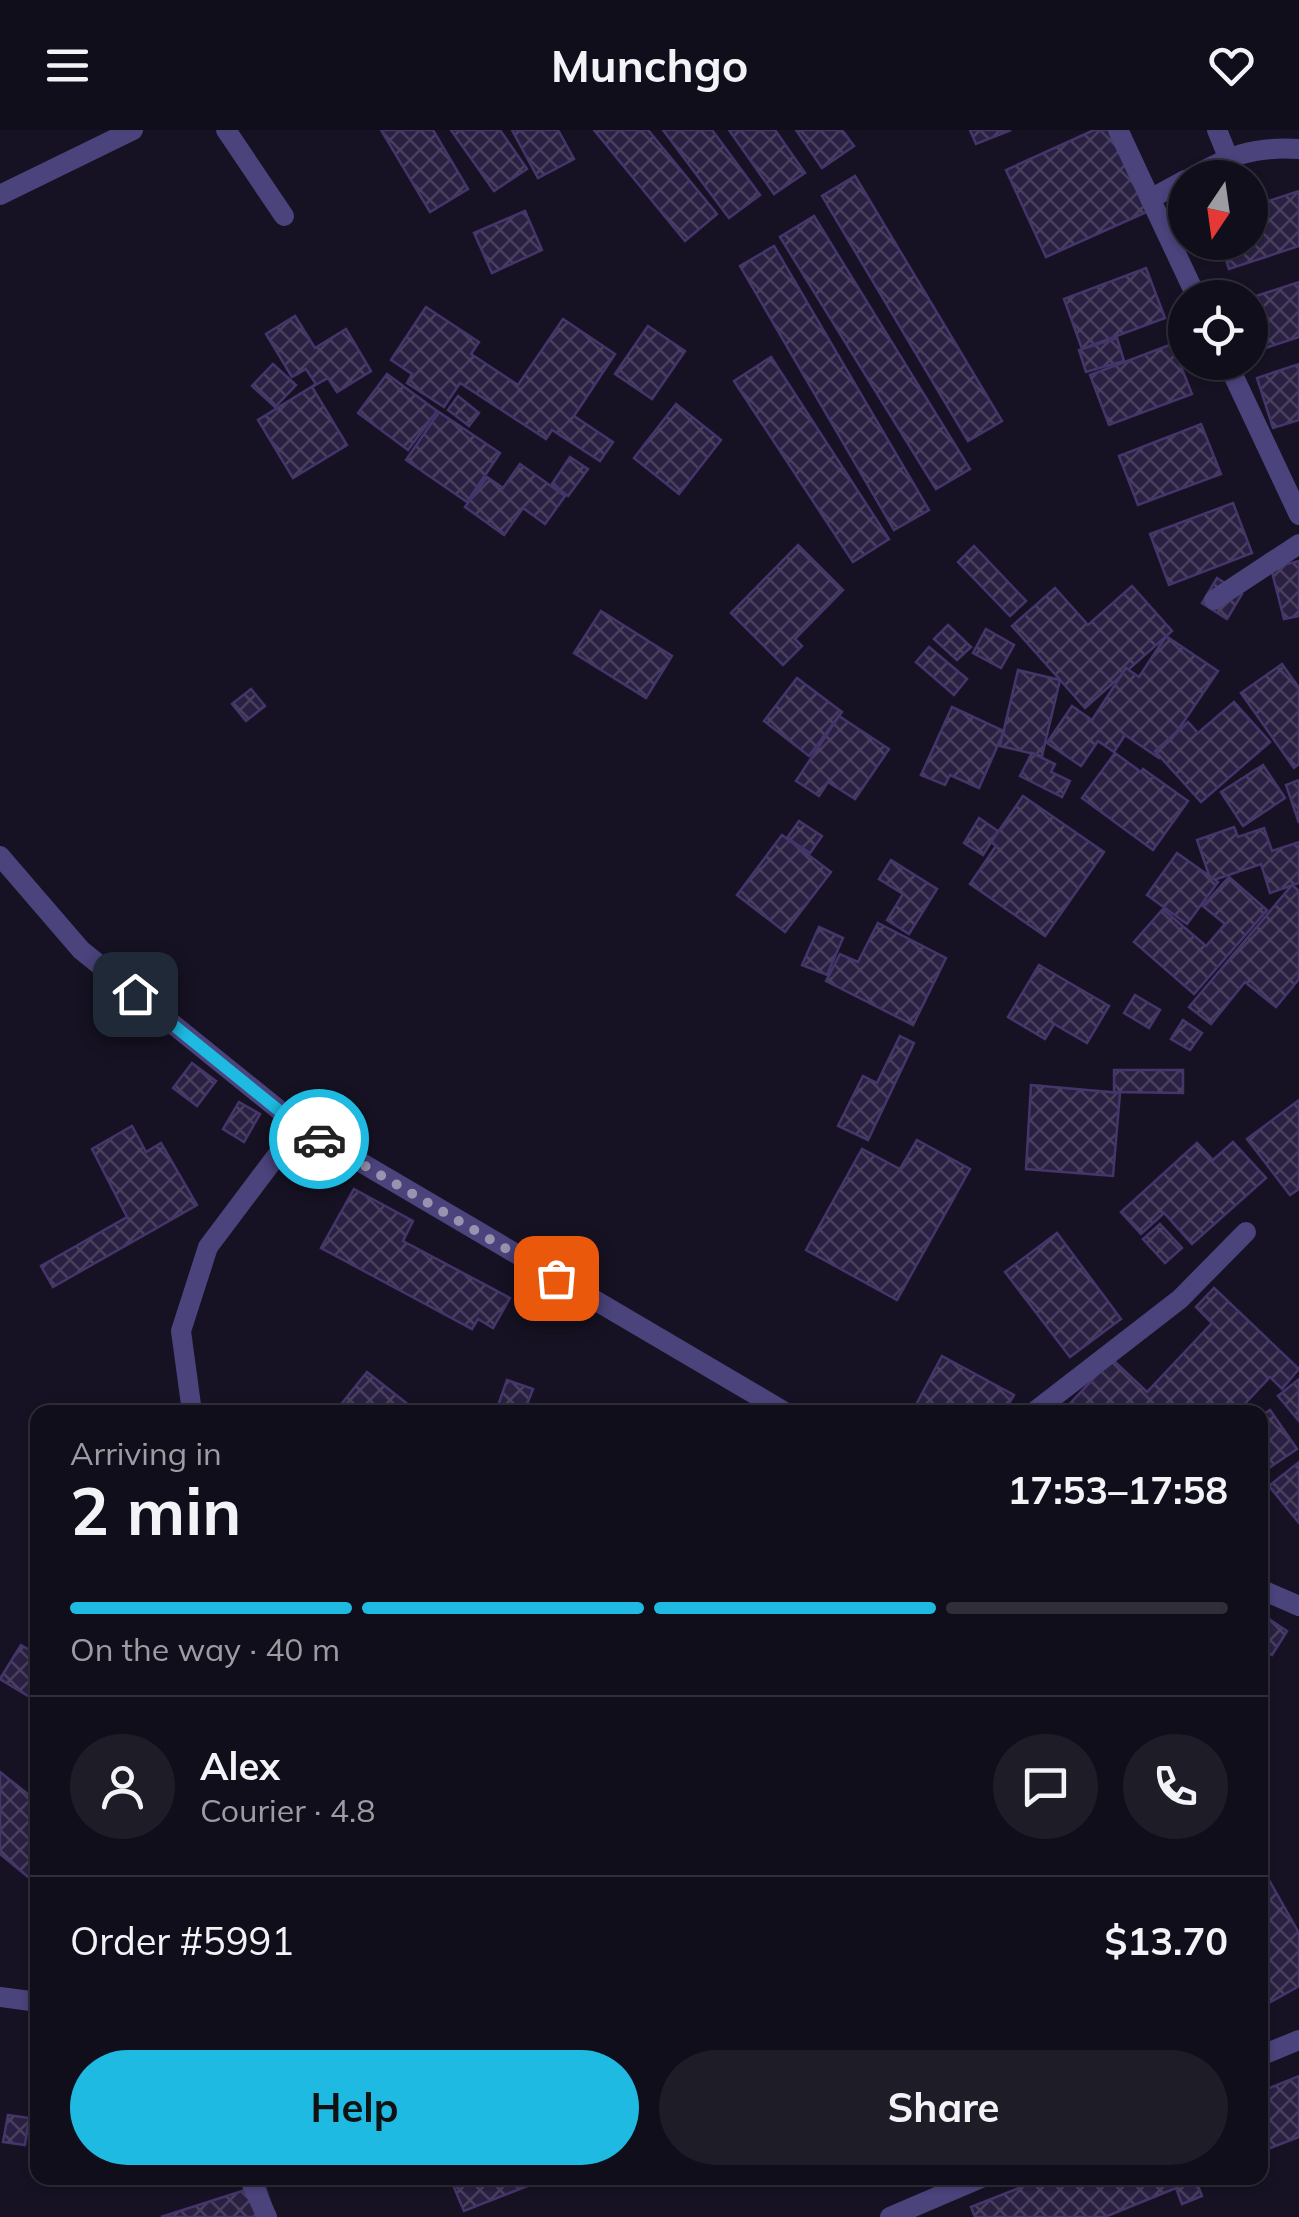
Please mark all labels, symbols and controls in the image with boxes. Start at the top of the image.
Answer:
text: Munchgo [551,37,748,93]
icon: menu [40,38,95,93]
icon: heart [1204,38,1259,93]
north arrow [1168,160,1268,260]
map controls [1168,160,1268,380]
button: locate [1168,280,1268,380]
pin [93,952,178,1037]
icon: home [108,967,163,1022]
courier [269,1089,369,1189]
icon: car [292,1112,347,1167]
pin [514,1236,599,1321]
icon: bag [529,1251,584,1306]
text: Arriving in [70,1433,222,1473]
text: 17:53–17:58 [1008,1466,1228,1514]
text: 2 min [70,1470,241,1551]
text: On the way · 40 m [70,1629,340,1669]
button: person [70,1734,175,1839]
button: chat [993,1734,1098,1839]
button: phone [1123,1734,1228,1839]
text: Alex [200,1742,280,1790]
text: Courier · 4.8 [200,1790,376,1830]
text: Order #5991 [70,1917,294,1965]
text: $13.70 [1105,1917,1228,1965]
button: Help [70,2050,639,2165]
button: Share [659,2050,1228,2165]

